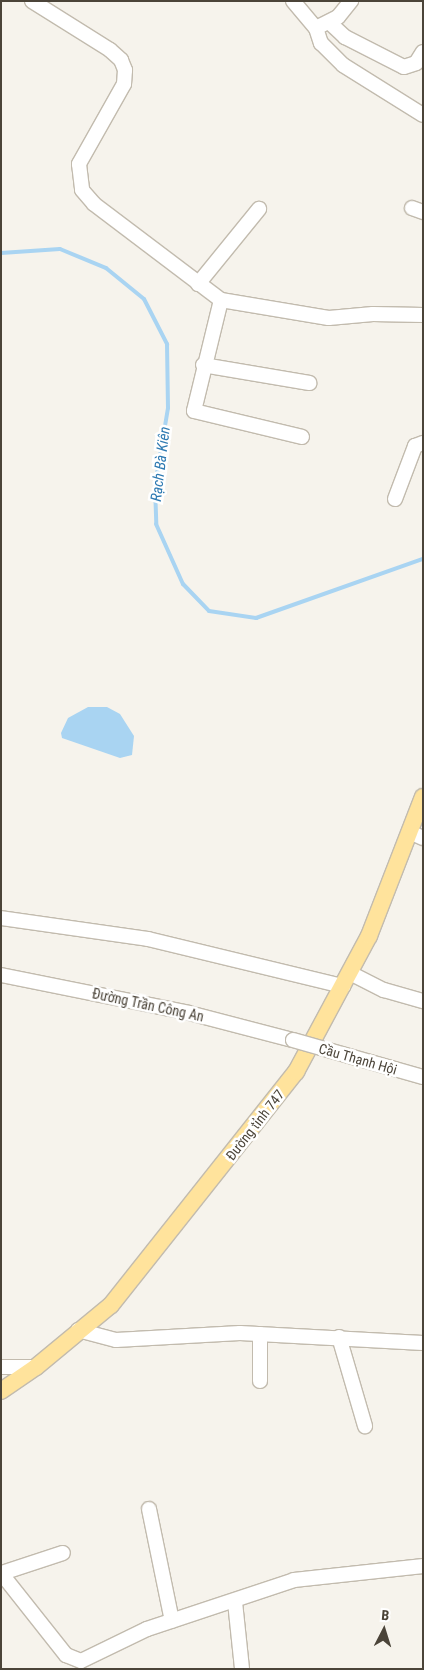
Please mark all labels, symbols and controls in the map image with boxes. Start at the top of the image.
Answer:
water label: Rạch Bà Kiên [147,426,175,502]
street label: Đường Trần Công An [90,985,206,1025]
street label: Cầu Thạnh Hội [317,1040,399,1078]
street label: Đường tỉnh 747 [222,1086,288,1164]
north arrow [359,1605,409,1655]
text: B [381,1607,390,1623]

